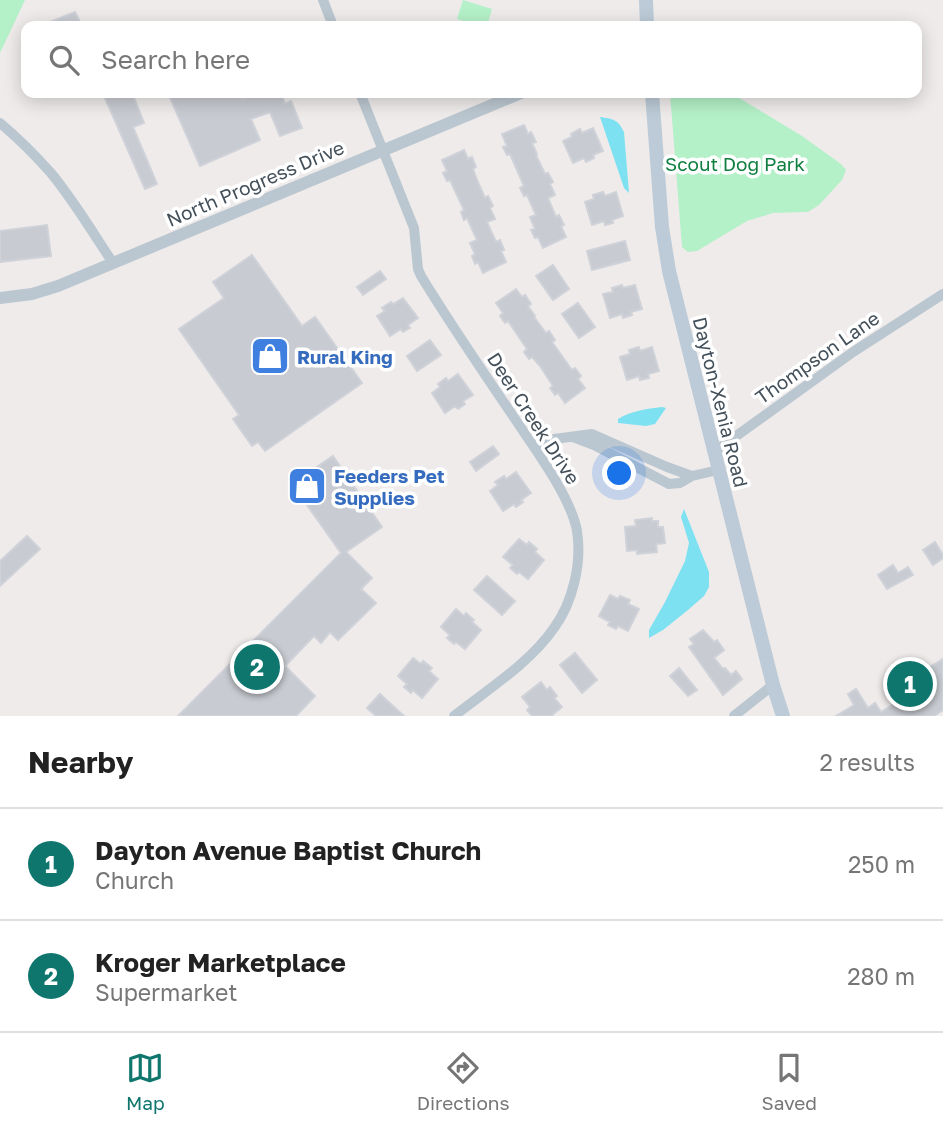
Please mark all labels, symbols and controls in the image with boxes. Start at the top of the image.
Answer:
search box [21,21,922,98]
icon: search [45,41,83,79]
text: Search here [101,44,250,75]
street label: North Progress Drive [163,135,347,231]
park label: Scout Dog Park [665,152,805,175]
street label: Thompson Lane [751,306,883,408]
street label: Dayton-Xenia Road [689,314,753,490]
shop icon: Rural King [249,335,291,377]
place label: Rural King [297,345,393,368]
street label: Deer Creek Drive [483,348,585,488]
your location [602,456,636,490]
place label: Feeders Pet Supplies [334,464,445,509]
shop icon: Feeders Pet Supplies [286,465,328,507]
pin: 2 [234,641,280,693]
pin: 1 [887,658,933,710]
text: Nearby [28,744,133,780]
text: 2 results [819,748,915,776]
text: Dayton Avenue Baptist Church [95,835,481,866]
text: 1 [45,850,57,878]
text: 250 m [848,850,915,878]
text: Church [95,866,174,894]
text: Kroger Marketplace [95,947,346,978]
text: 2 [44,962,58,990]
text: 280 m [847,962,915,990]
text: Supermarket [95,978,238,1006]
tab: Map [126,1049,165,1114]
tab: Directions [417,1049,510,1114]
tab: Saved [762,1049,817,1114]

